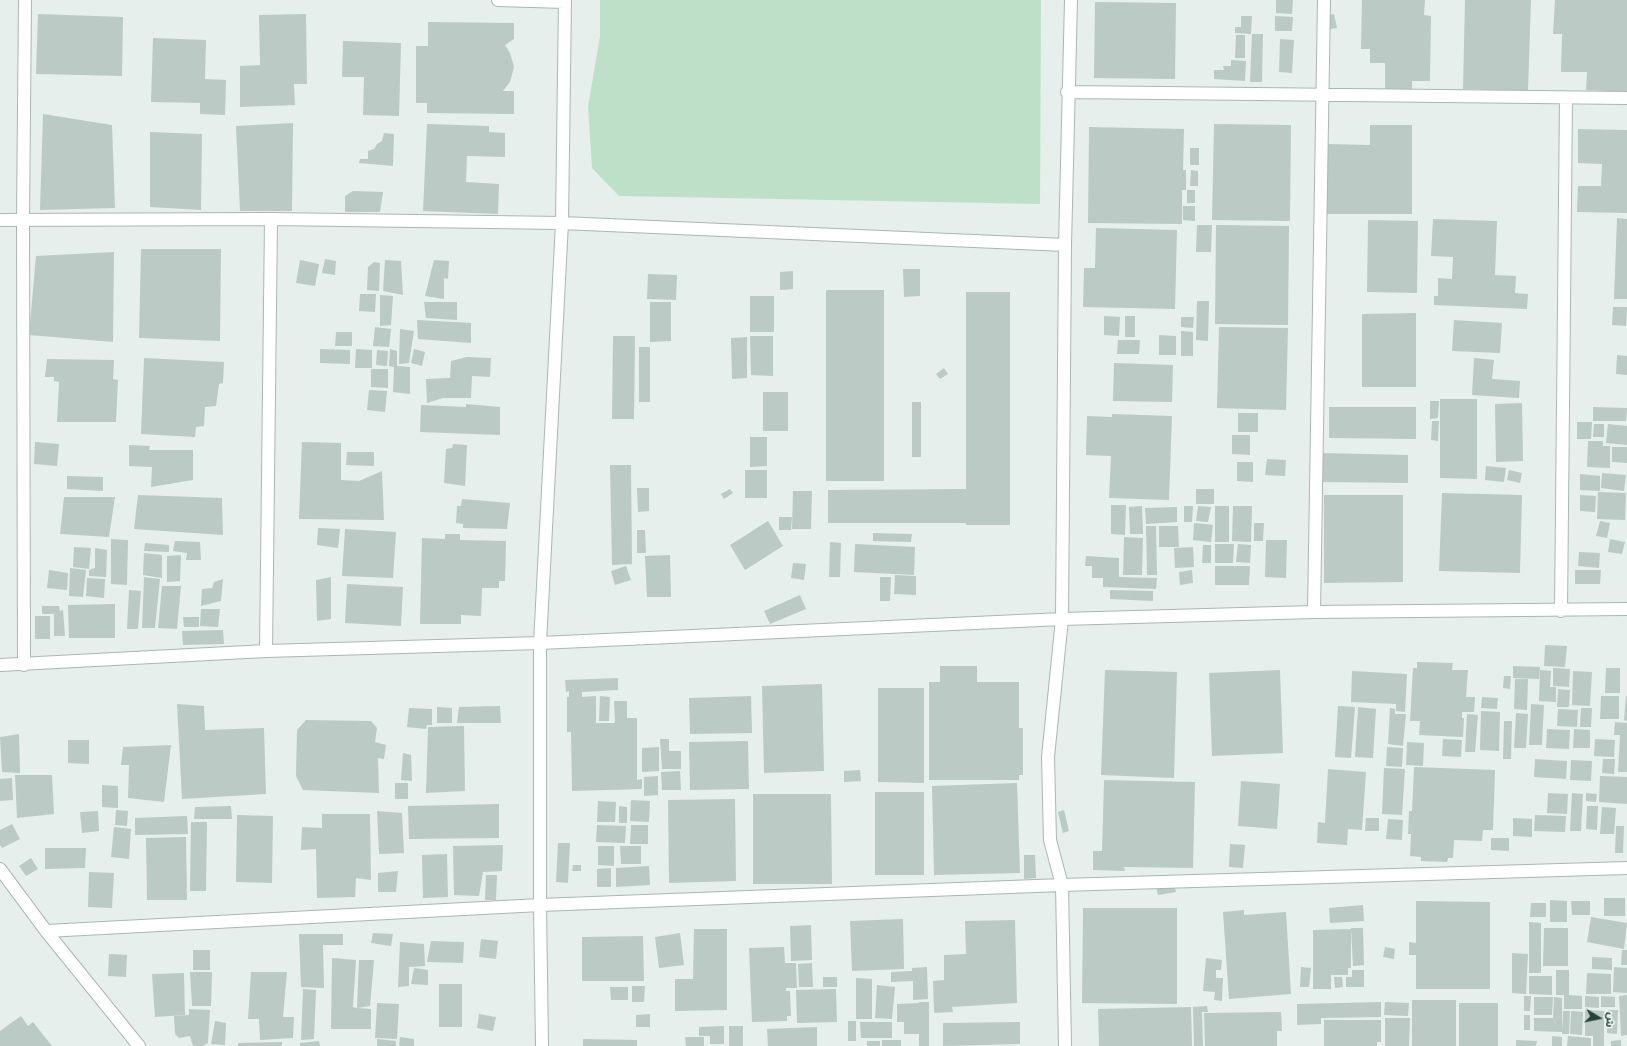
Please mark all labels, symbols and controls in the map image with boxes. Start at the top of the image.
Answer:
north arrow [1579,998,1619,1038]
text: ش [1604,1012,1619,1029]

